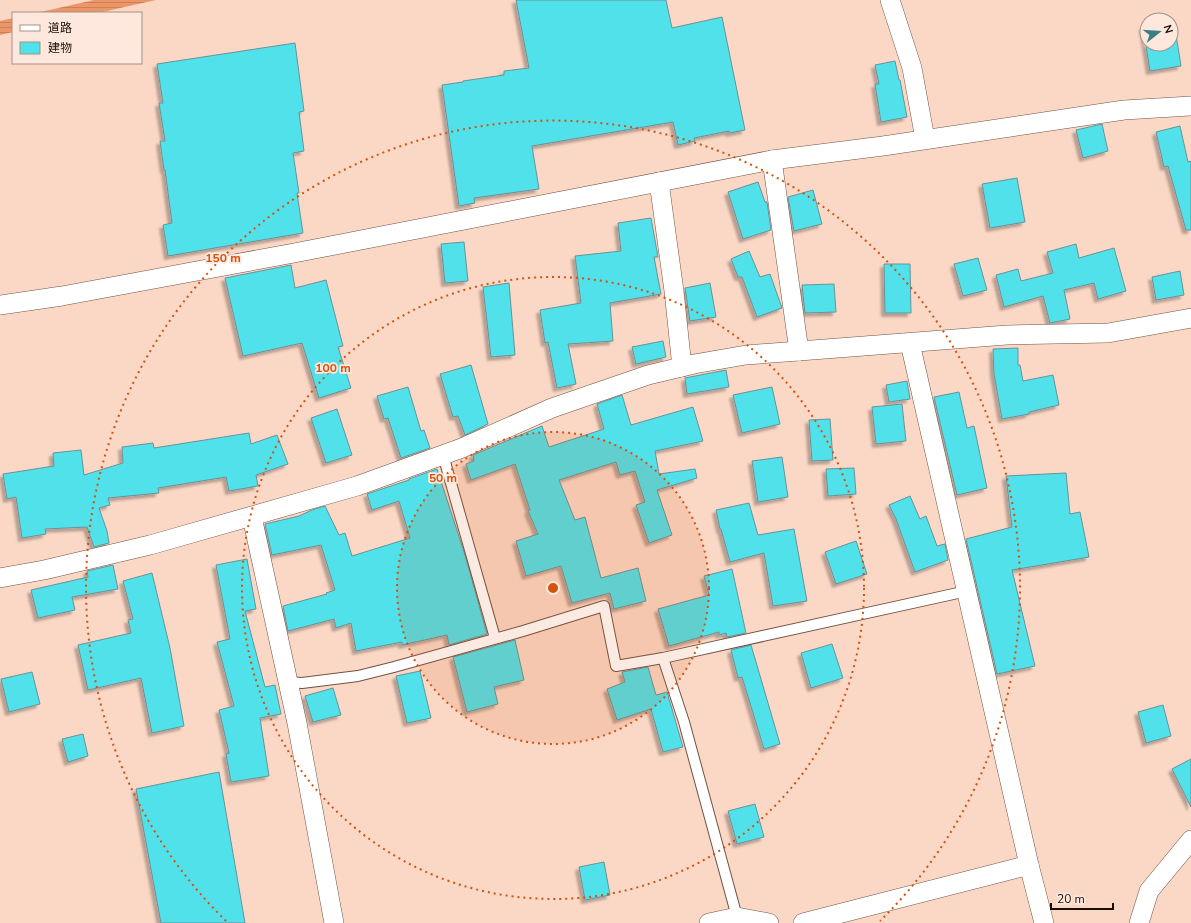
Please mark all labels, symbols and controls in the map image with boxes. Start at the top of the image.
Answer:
legend [12,12,142,64]
north arrow [1139,12,1179,52]
text: 道路 [48,20,72,36]
text: N [1160,23,1176,35]
text: 建物 [48,40,72,56]
text: 150 m [205,250,241,266]
text: 100 m [315,360,351,376]
text: 50 m [429,470,457,486]
centre of rings [546,581,560,595]
scale bar [1051,885,1113,911]
text: 20 m [1057,891,1085,907]

